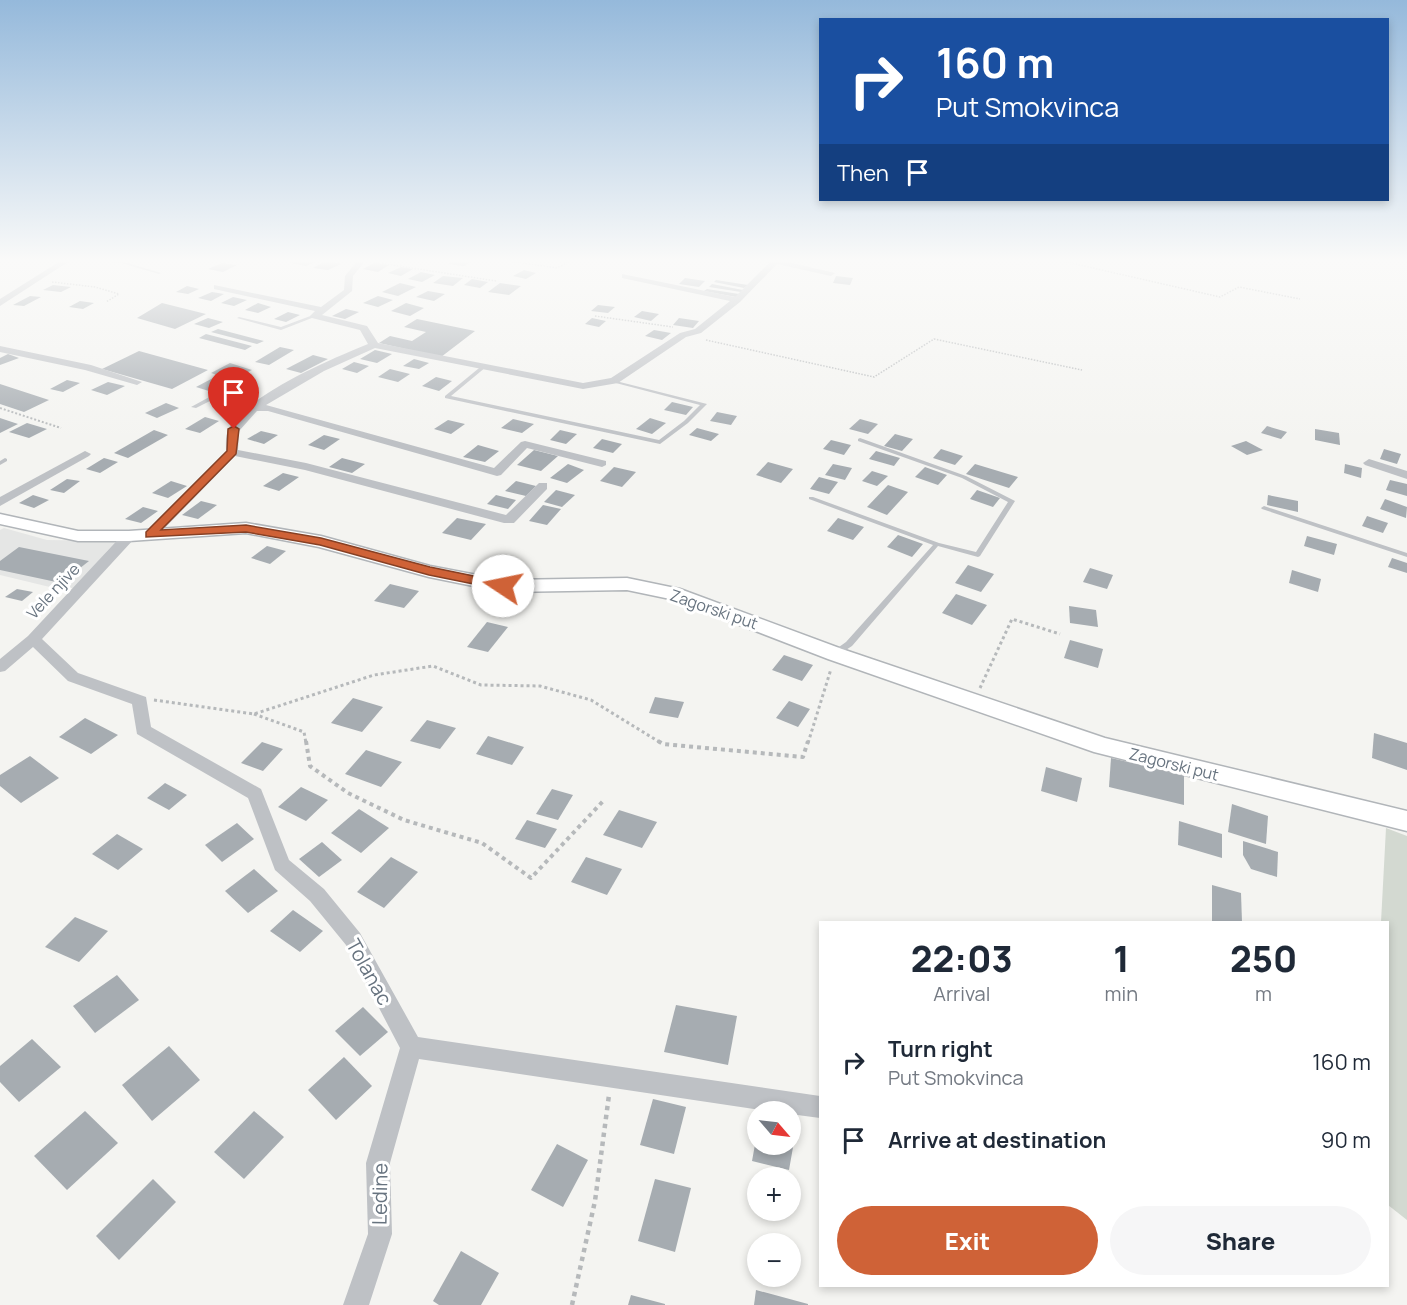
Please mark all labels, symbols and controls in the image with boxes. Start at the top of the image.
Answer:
text: 160 m [936,33,1054,91]
icon: right [837,42,915,120]
text: Put Smokvinca [936,88,1119,125]
icon: arrive [901,156,934,189]
text: Then [837,158,889,188]
pin [208,367,259,429]
icon: arrive [217,376,250,409]
position arrow [471,554,535,618]
street label: Vele njive [22,558,84,624]
street label: Zagorski put [667,584,761,634]
street label: Zagorski put [1127,742,1221,786]
street label: Tolanac [340,934,399,1010]
text: 22:03 [911,934,1013,983]
text: 1 [1113,934,1130,983]
text: 250 [1230,934,1297,983]
text: Arrival [933,980,990,1007]
text: min [1105,980,1138,1007]
text: m [1255,980,1272,1007]
text: Turn right [888,1034,993,1064]
icon: right [837,1046,870,1079]
text: 160 m [1312,1047,1371,1077]
text: Put Smokvinca [888,1064,1024,1091]
north arrow [747,1101,801,1155]
map controls [747,1101,801,1287]
icon: arrive [837,1124,870,1157]
text: Arrive at destination [888,1125,1106,1155]
text: 90 m [1321,1125,1371,1155]
street label: Ledine [365,1163,394,1225]
button: + [747,1167,801,1221]
button: Exit [837,1206,1098,1275]
button: Share [1110,1206,1371,1275]
button: − [747,1233,801,1287]

